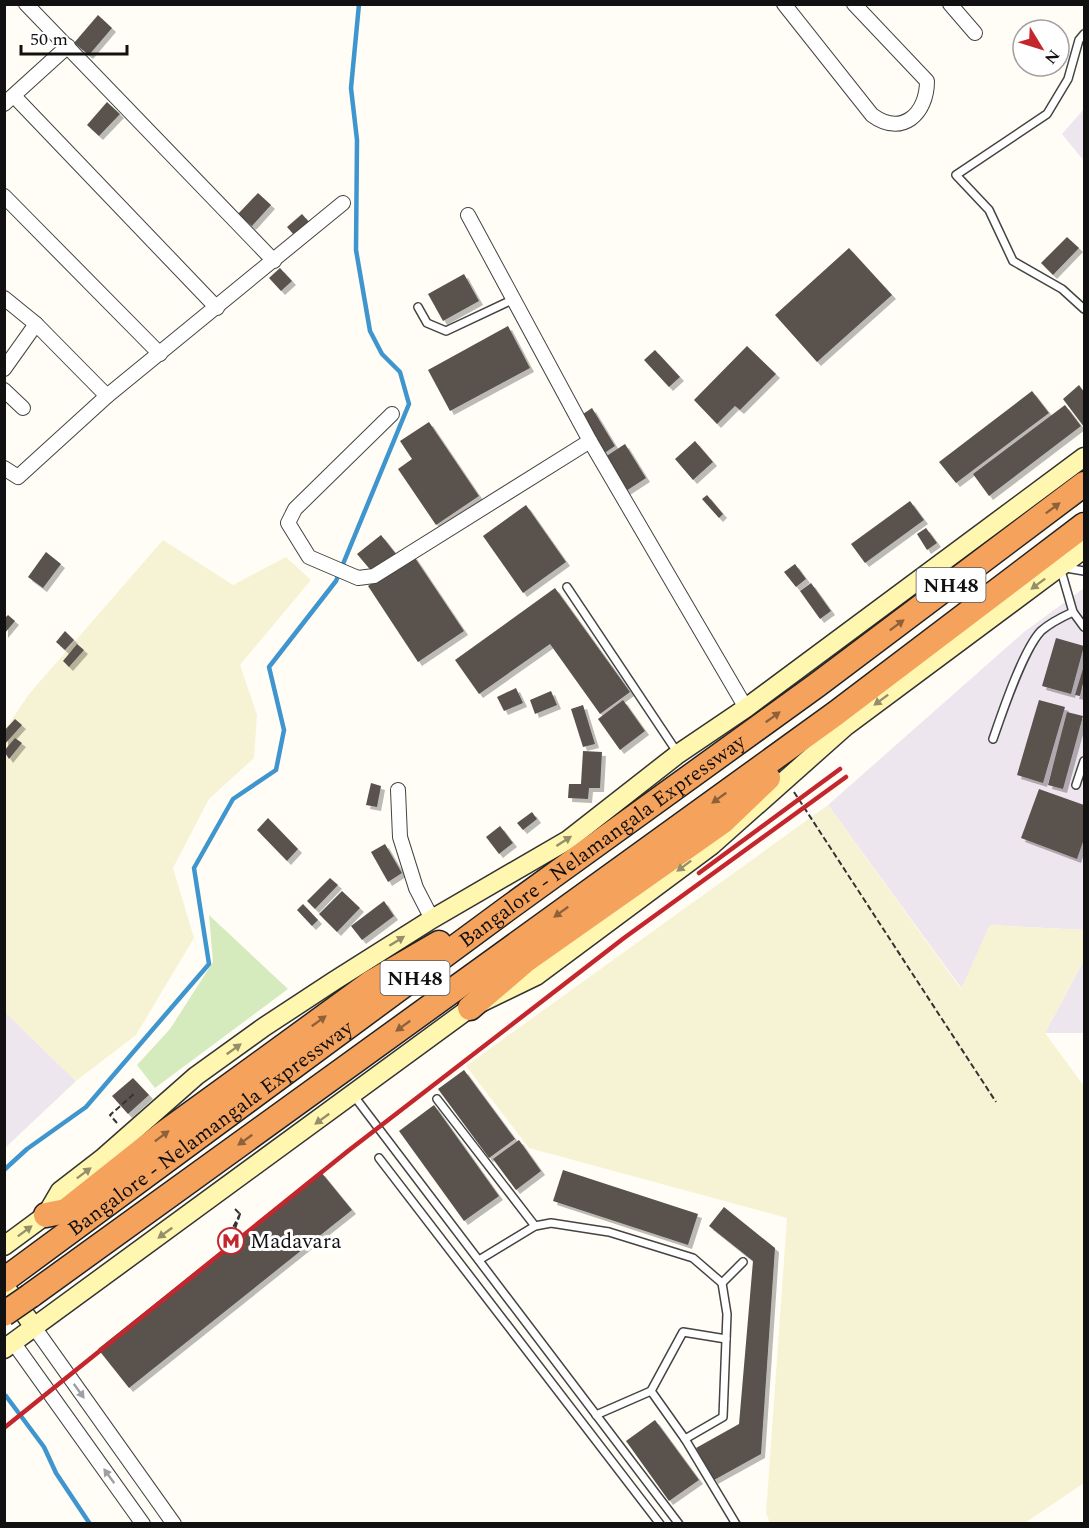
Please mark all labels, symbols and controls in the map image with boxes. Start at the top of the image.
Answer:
scale bar [21,18,128,56]
north arrow [1011,18,1071,78]
text: 50 m [30,26,68,53]
text: N [1039,44,1066,69]
one-way arrow [1046,502,1061,514]
road number: NH48 [916,568,986,602]
one-way arrow [1030,578,1046,590]
one-way arrow [889,619,905,631]
one-way arrow [873,694,889,706]
one-way arrow [765,712,780,724]
street label: Bangalore - Nelamangala Expressway [452,726,753,956]
one-way arrow [712,792,728,804]
one-way arrow [556,836,572,847]
one-way arrow [676,860,692,872]
one-way arrow [554,906,570,918]
one-way arrow [389,936,405,947]
road number: NH48 [380,961,450,995]
street label: Bangalore - Nelamangala Expressway [61,1012,361,1245]
one-way arrow [311,1015,327,1027]
one-way arrow [396,1020,412,1032]
one-way arrow [226,1043,241,1055]
one-way arrow [315,1112,330,1124]
one-way arrow [154,1130,169,1142]
one-way arrow [238,1134,254,1146]
one-way arrow [76,1167,91,1179]
one-way arrow [17,1225,33,1237]
metro station icon: Madavara [216,1226,246,1256]
place label: Madavara [250,1226,342,1258]
one-way arrow [157,1227,172,1239]
one-way arrow [73,1383,85,1399]
one-way arrow [103,1468,115,1484]

